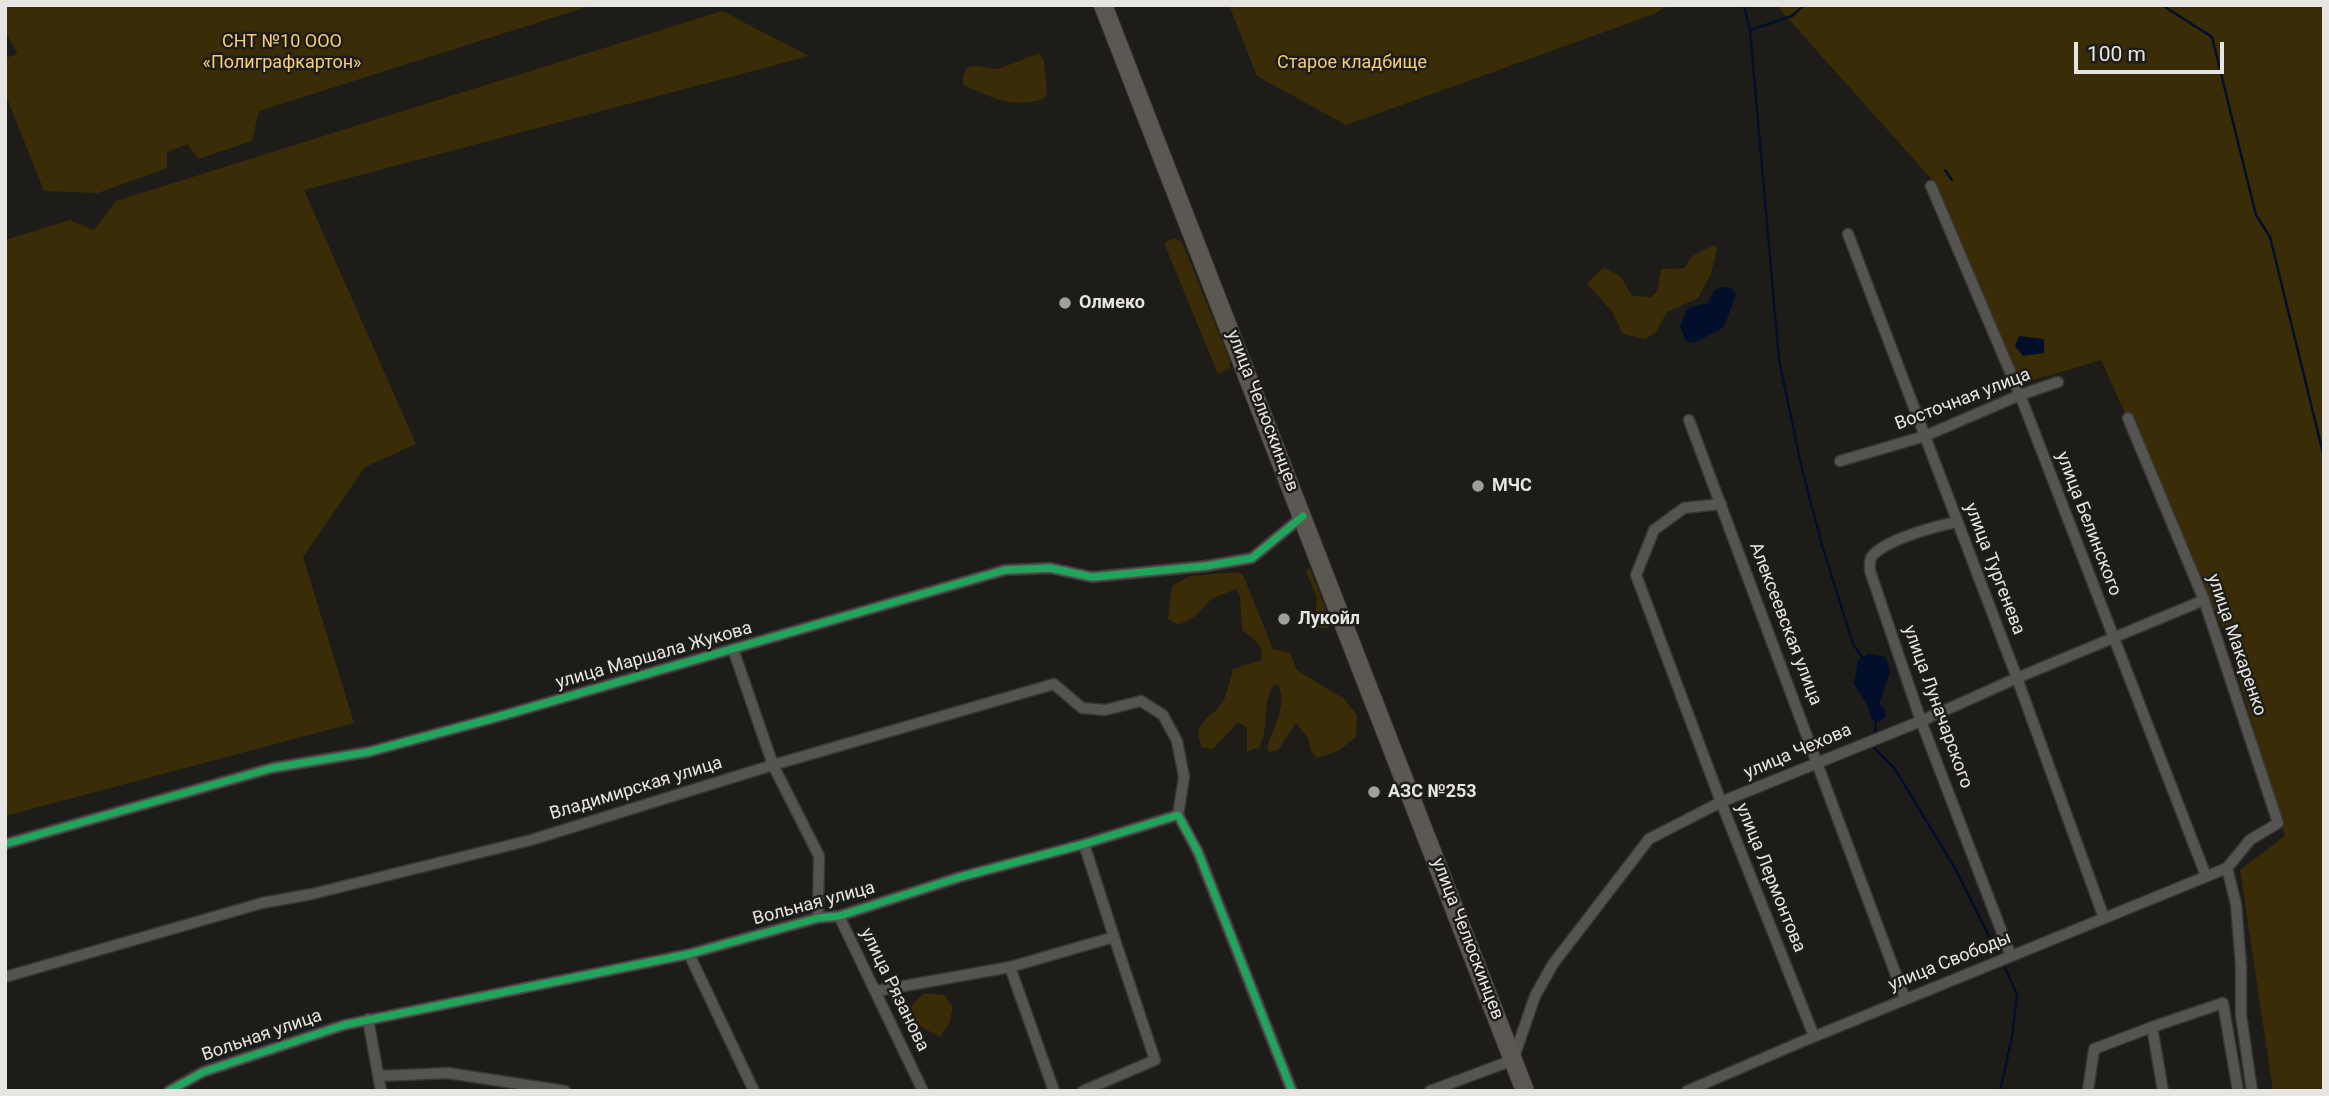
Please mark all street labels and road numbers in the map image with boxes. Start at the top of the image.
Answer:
street label: улица Челюскинцев [1221,327,1303,495]
street label: Восточная улица [1892,364,2034,436]
street label: улица Белинского [2051,449,2125,599]
street label: улица Тургенева [1959,500,2029,638]
street label: Алексеевская улица [1744,539,1826,709]
street label: улица Макаренко [2202,571,2270,719]
street label: улица Маршала Жукова [553,618,755,694]
street label: улица Луначарского [1897,623,1977,791]
street label: улица Чехова [1741,720,1855,784]
street label: Владимирская улица [547,752,725,826]
street label: улица Лермонтова [1730,800,1810,956]
street label: улица Челюскинцев [1426,855,1508,1023]
street label: Вольная улица [751,877,877,931]
street label: улица Рязанова [855,925,933,1055]
street label: улица Свободы [1885,928,2015,996]
street label: Вольная улица [199,1005,325,1067]

